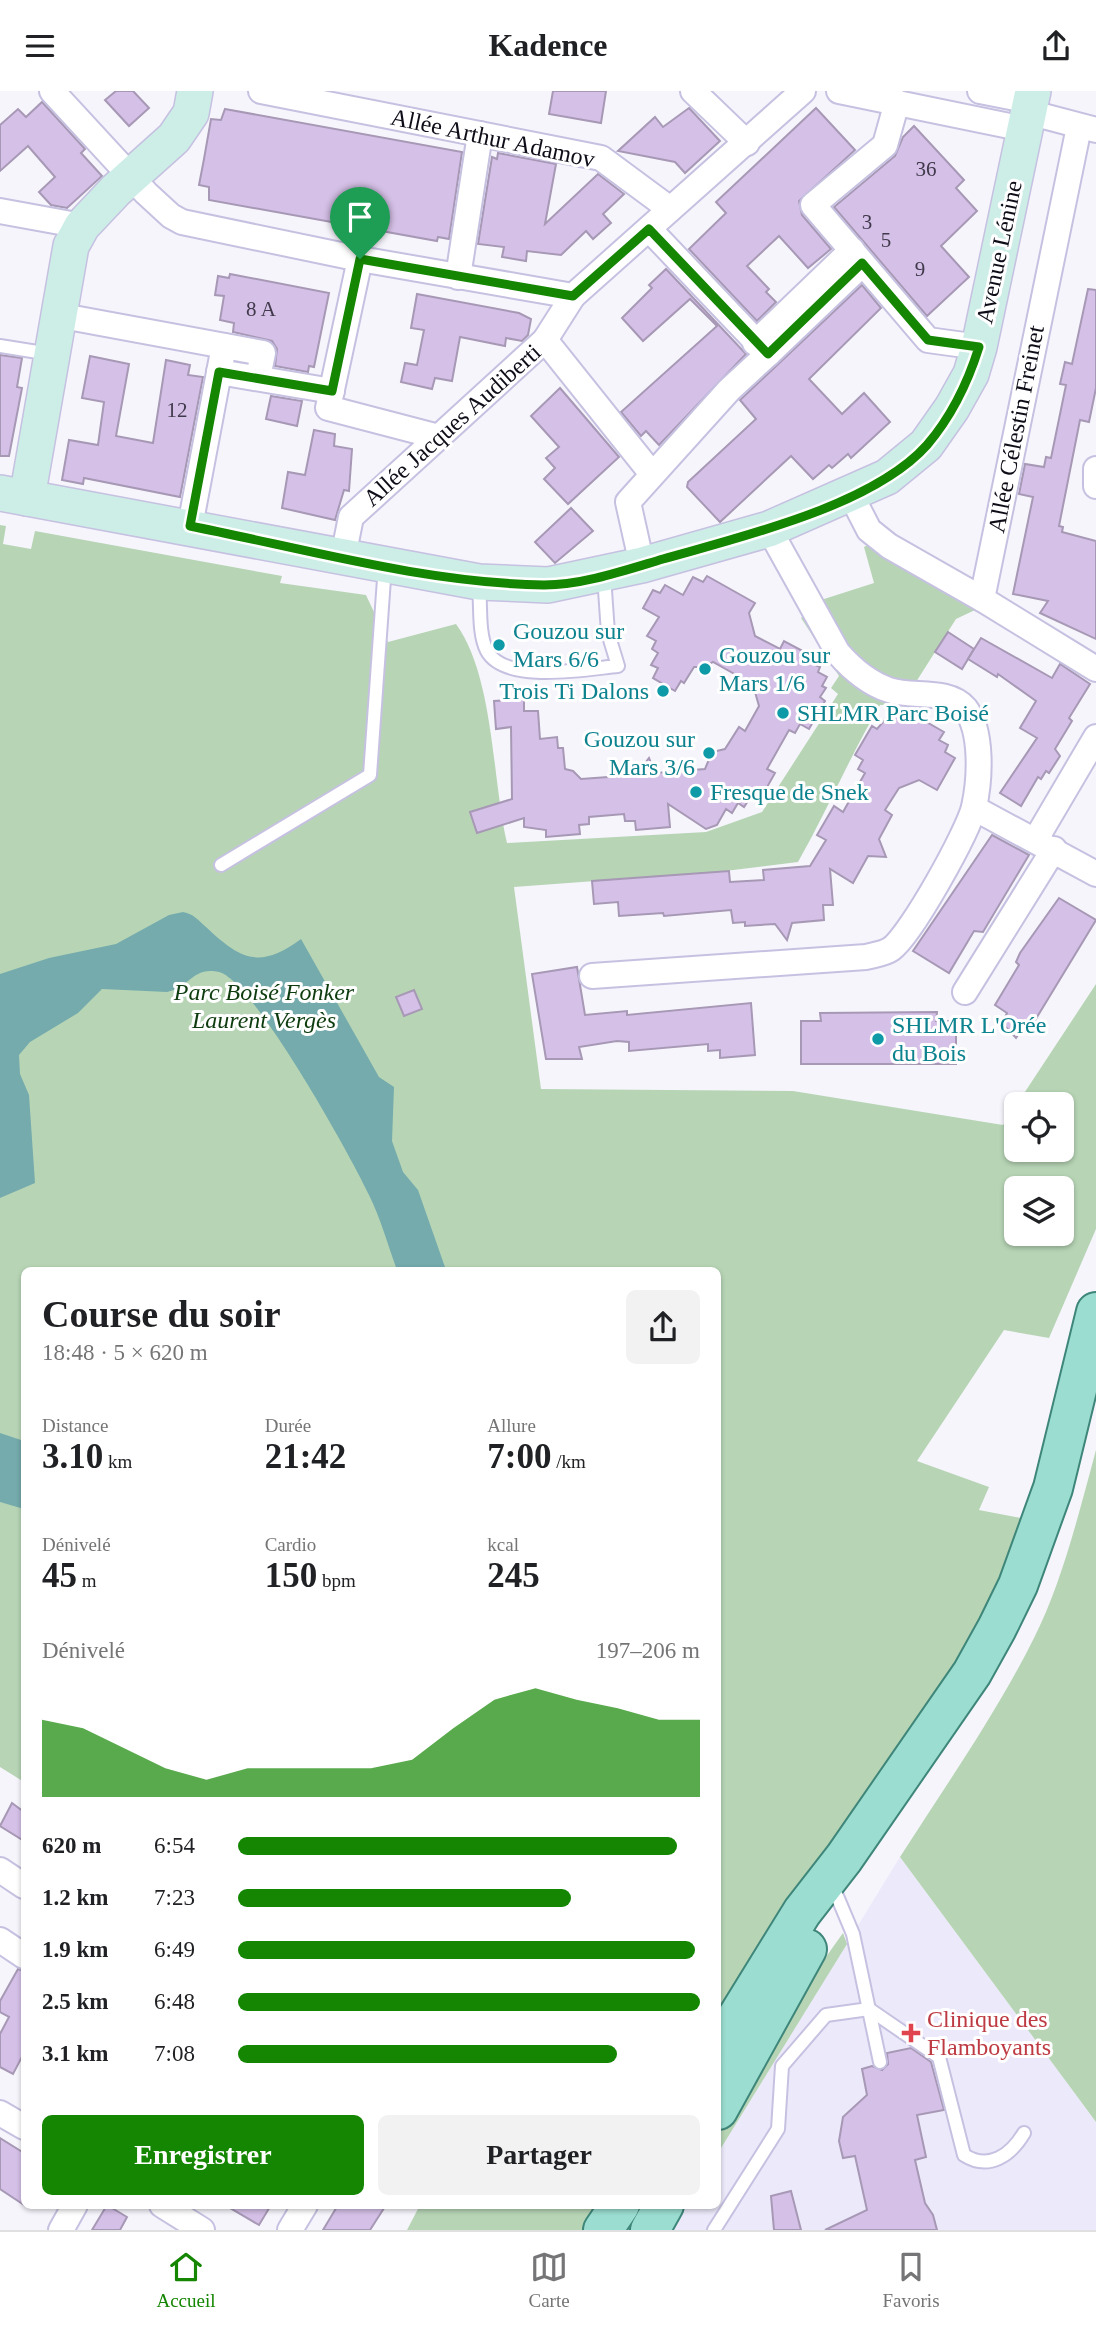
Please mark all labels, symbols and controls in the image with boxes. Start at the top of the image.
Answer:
icon: menu [21,27,59,65]
text: Kadence [488,27,608,63]
icon: share [1037,27,1075,65]
street label: Allée Arthur Adamov [389,104,597,172]
house number: 36 [916,157,937,181]
street label: Avenue Lénine [971,178,1027,326]
pin [330,187,390,259]
icon: arrive [341,198,379,236]
house number: 3 [862,210,872,234]
house number: 5 [881,228,891,252]
house number: 9 [915,257,925,281]
house number: 8 A [246,297,277,321]
street label: Allée Célestin Freinet [983,323,1049,535]
street label: Allée Jacques Audiberti [358,338,546,511]
house number: 12 [167,398,188,422]
place label: Gouzou sur Mars 6/6 [513,618,624,672]
marker: Gouzou sur Mars 6/6 [491,637,507,653]
place label: Gouzou sur Mars 1/6 [719,642,830,696]
marker: Gouzou sur Mars 1/6 [697,661,713,677]
place label: Trois Ti Dalons [499,678,649,704]
marker: Trois Ti Dalons [655,683,671,699]
place label: SHLMR Parc Boisé [797,700,989,726]
marker: SHLMR Parc Boisé [775,705,791,721]
place label: Gouzou sur Mars 3/6 [584,726,695,780]
marker: Gouzou sur Mars 3/6 [701,745,717,761]
place label: Fresque de Snek [710,779,869,805]
marker: Fresque de Snek [688,784,704,800]
park label: Parc Boisé Fonker Laurent Vergès [173,979,355,1033]
place label: SHLMR L'Orée du Bois [892,1012,1046,1066]
marker: SHLMR L'Orée du Bois [870,1031,886,1047]
map controls [1004,1092,1074,1246]
button: locate [1004,1092,1074,1162]
button: layers [1004,1176,1074,1246]
button: share [626,1290,700,1364]
text: Course du soir [42,1293,281,1335]
text: 18:48 · 5 × 620 m [42,1340,208,1365]
text: Distance [42,1415,108,1436]
text: Durée [265,1415,311,1436]
text: Allure [487,1415,536,1436]
text: 3.10 [42,1437,103,1476]
text: 21:42 [265,1437,346,1476]
text: 7:00 [487,1437,551,1476]
text: km [103,1451,132,1472]
text: /km [551,1451,586,1472]
text: Dénivelé [42,1534,111,1555]
text: Cardio [265,1534,316,1555]
text: kcal [487,1534,519,1555]
text: 45 [42,1556,77,1595]
text: 150 [265,1556,317,1595]
text: 245 [487,1556,540,1595]
text: m [77,1570,97,1591]
text: bpm [317,1570,356,1591]
text: Dénivelé [42,1638,125,1663]
text: 197–206 m [596,1638,700,1663]
text: 620 m [42,1833,101,1858]
text: 6:54 [154,1833,195,1858]
text: 1.2 km [42,1885,108,1910]
text: 7:23 [154,1885,195,1910]
text: 1.9 km [42,1937,108,1962]
text: 6:49 [154,1937,195,1962]
text: 2.5 km [42,1989,108,2014]
text: 6:48 [154,1989,195,2014]
place label: Clinique des Flamboyants [927,2006,1051,2060]
marker: Clinique des Flamboyants [901,2023,921,2043]
text: 3.1 km [42,2041,108,2066]
text: 7:08 [154,2041,195,2066]
button: Enregistrer [42,2115,364,2195]
button: Partager [378,2115,700,2195]
tab: Accueil [156,2248,216,2312]
tab: Carte [528,2248,570,2312]
tab: Favoris [883,2248,940,2312]

